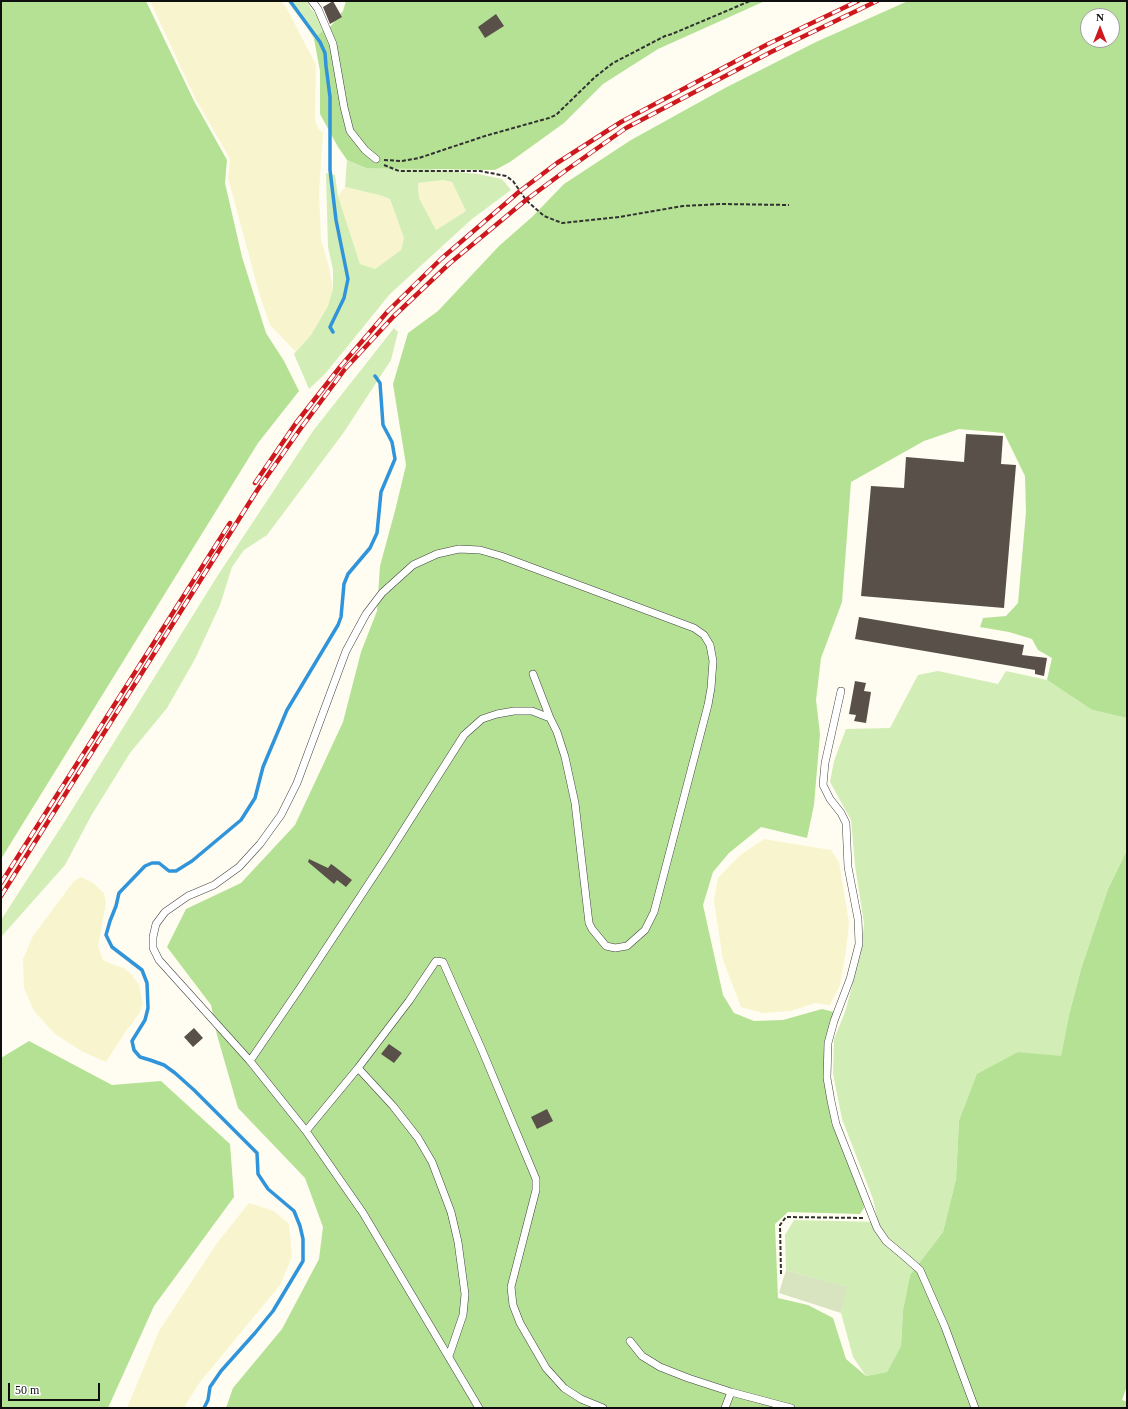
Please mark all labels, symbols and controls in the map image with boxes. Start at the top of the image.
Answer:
north arrow [1080,8,1120,48]
text: N [1096,11,1104,23]
scale bar [10,1375,102,1401]
text: 50 m [15,1383,39,1397]

